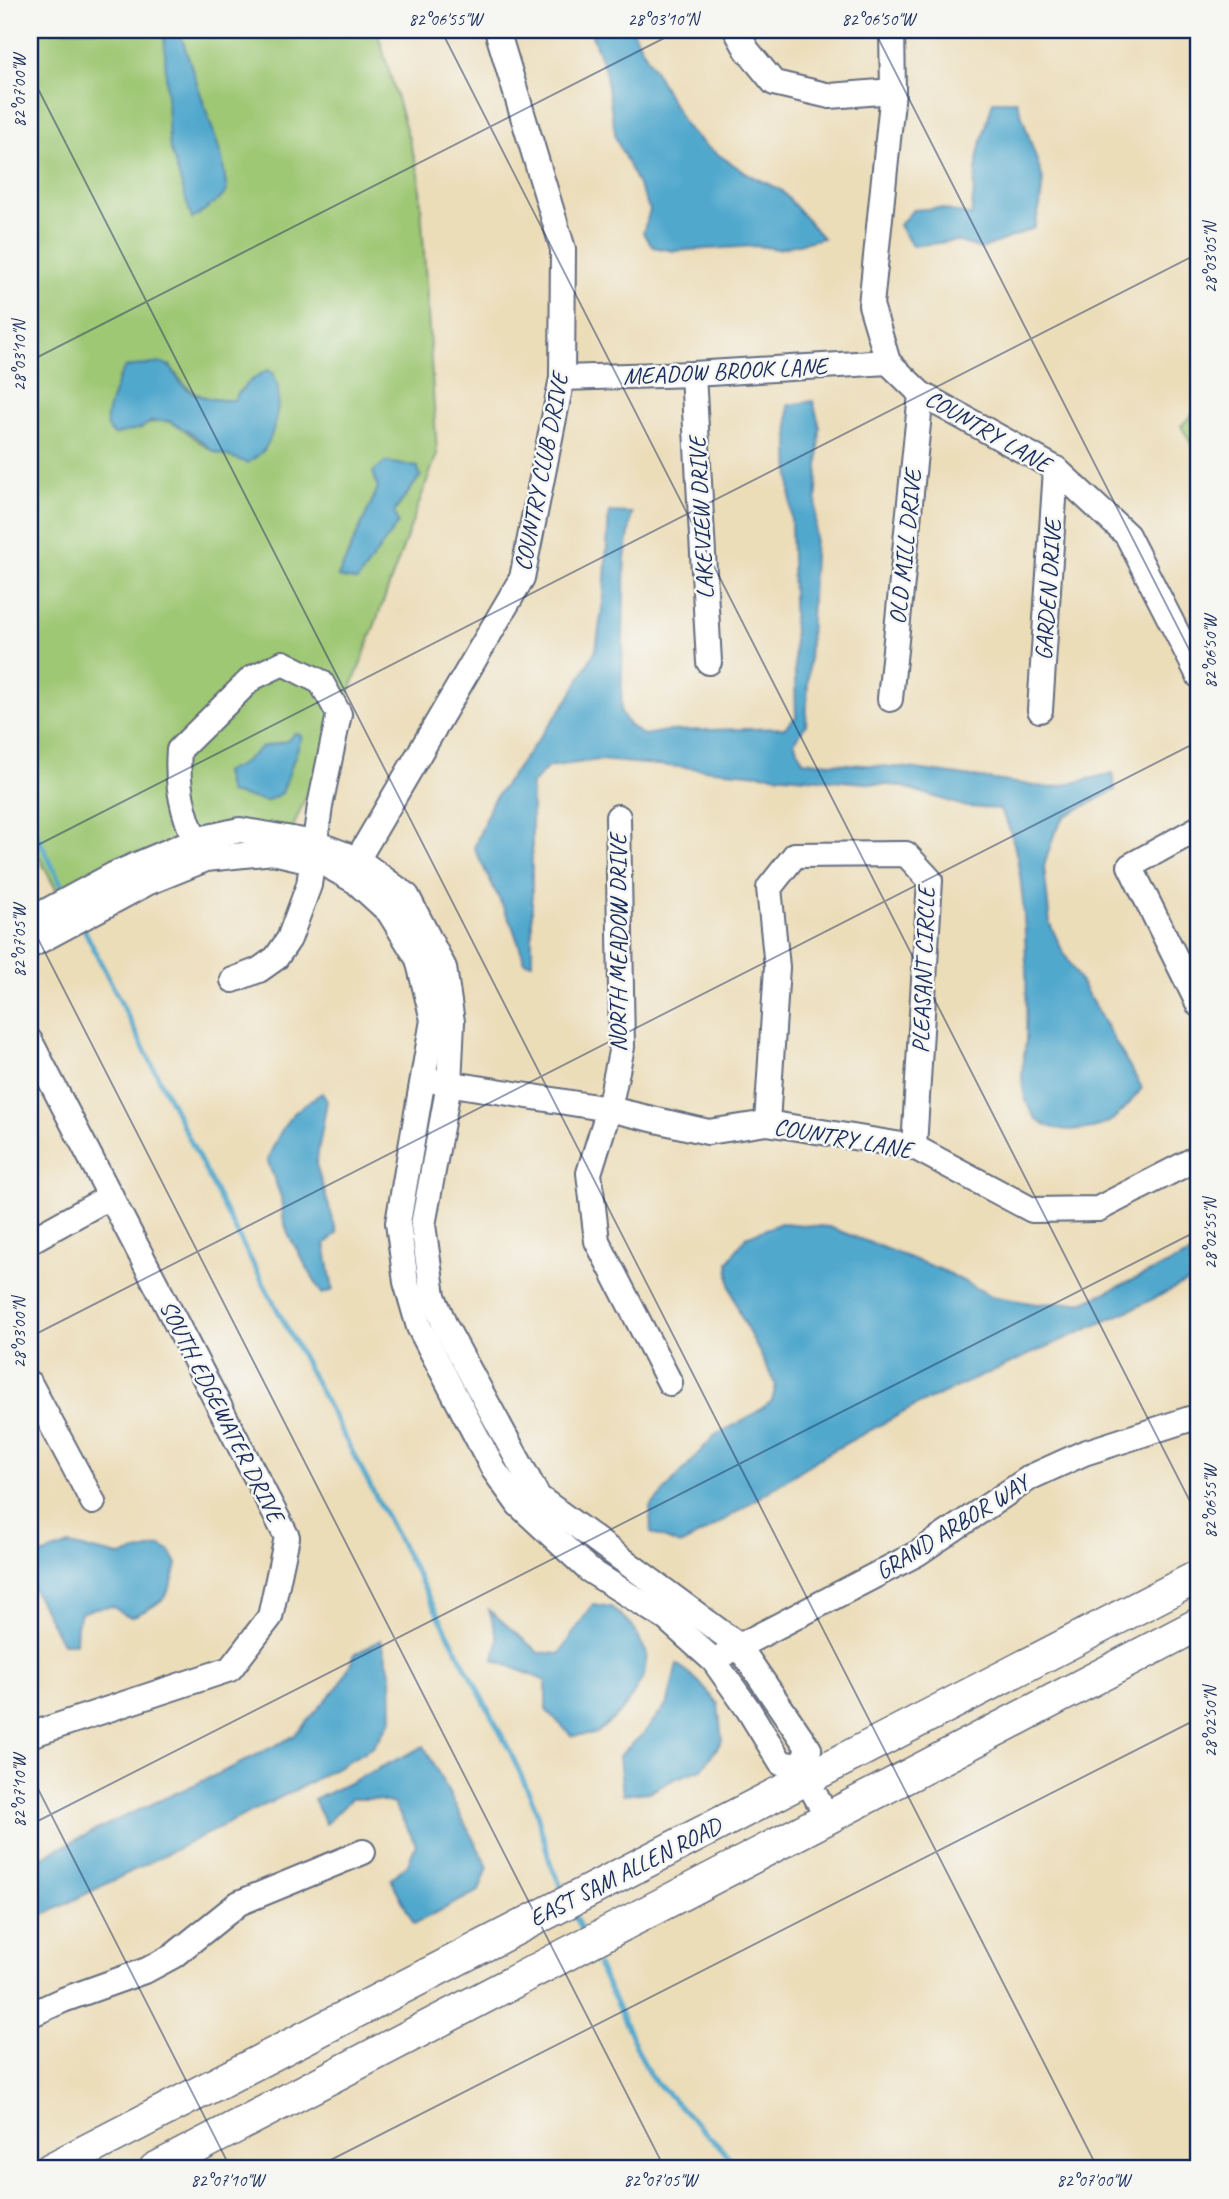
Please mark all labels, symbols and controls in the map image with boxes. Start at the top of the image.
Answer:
text: 82°06'55"W [408,8,485,30]
text: 28°03'10"N [628,8,702,30]
text: 82°06'50"W [841,8,918,30]
text: 82°07'00"W [8,51,30,128]
text: 28°03'05"N [1199,219,1221,293]
text: 28°03'10"N [8,317,30,391]
street label: MEADOW BROOK LANE [622,351,831,391]
street label: COUNTRY CLUB DRIVE [507,368,575,573]
street label: COUNTRY LANE [920,383,1058,480]
street label: LAKEVIEW DRIVE [682,433,720,600]
street label: OLD MILL DRIVE [882,465,928,626]
street label: GARDEN DRIVE [1028,515,1068,661]
text: 82°06'50"W [1199,612,1221,689]
street label: NORTH MEADOW DRIVE [603,831,633,1052]
street label: PLEASANT CIRCLE [905,883,941,1054]
text: 82°07'05"W [8,901,30,978]
street label: COUNTRY LANE [772,1111,917,1165]
text: 28°02'55"N [1199,1195,1221,1269]
text: 28°03'00"N [8,1294,30,1368]
street label: SOUTH EDGEWATER DRIVE [153,1295,292,1529]
text: 82°06'55"W [1199,1462,1221,1539]
street label: GRAND ARBOR WAY [870,1466,1037,1586]
text: 28°02'50"N [1199,1683,1221,1757]
text: 82°07'10"W [8,1751,30,1828]
street label: EAST SAM ALLEN ROAD [524,1810,728,1933]
text: 82°07'10"W [190,2169,267,2191]
text: 82°07'05"W [623,2169,700,2191]
text: 82°07'00"W [1056,2169,1133,2191]

